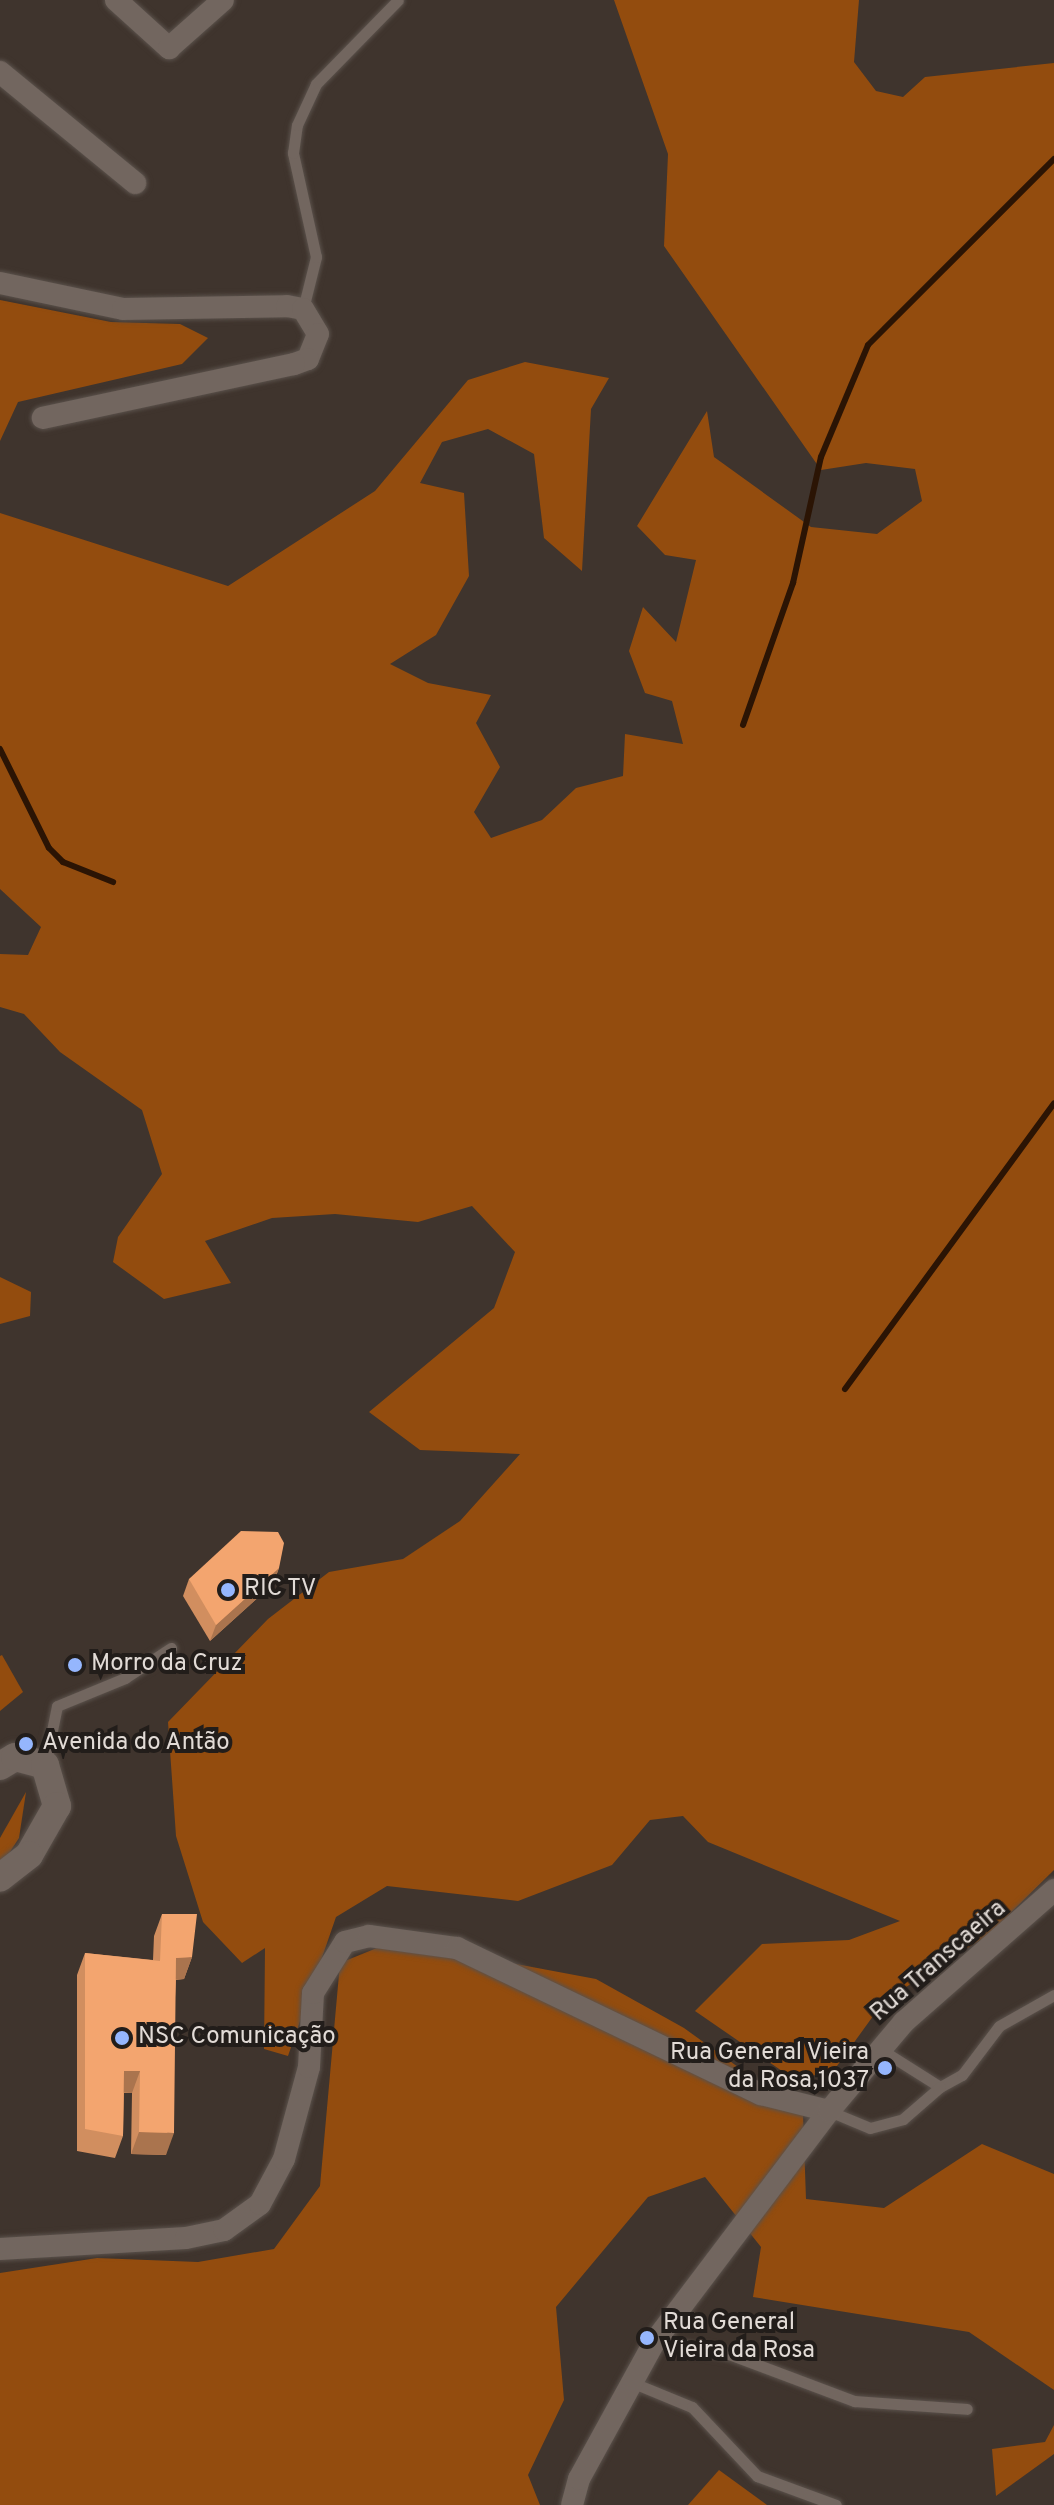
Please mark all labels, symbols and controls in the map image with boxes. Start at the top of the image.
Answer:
place label: RIC TV [244,1576,317,1604]
marker: RIC TV [219,1581,237,1599]
place label: Morro da Cruz [91,1651,243,1679]
marker: Morro da Cruz [66,1656,84,1674]
place label: Avenida do Antão [42,1730,231,1758]
marker: Avenida do Antão [17,1735,35,1753]
street label: Rua Transcaeira [865,1895,1013,2029]
place label: NSC Comunicação [138,2024,336,2052]
marker: NSC Comunicação [113,2029,131,2047]
place label: Rua General Vieira da Rosa,1037 [669,2040,869,2096]
marker: Rua General Vieira da Rosa,1037 [876,2059,894,2077]
place label: Rua General Vieira da Rosa [663,2310,815,2366]
marker: Rua General Vieira da Rosa [638,2329,656,2347]

